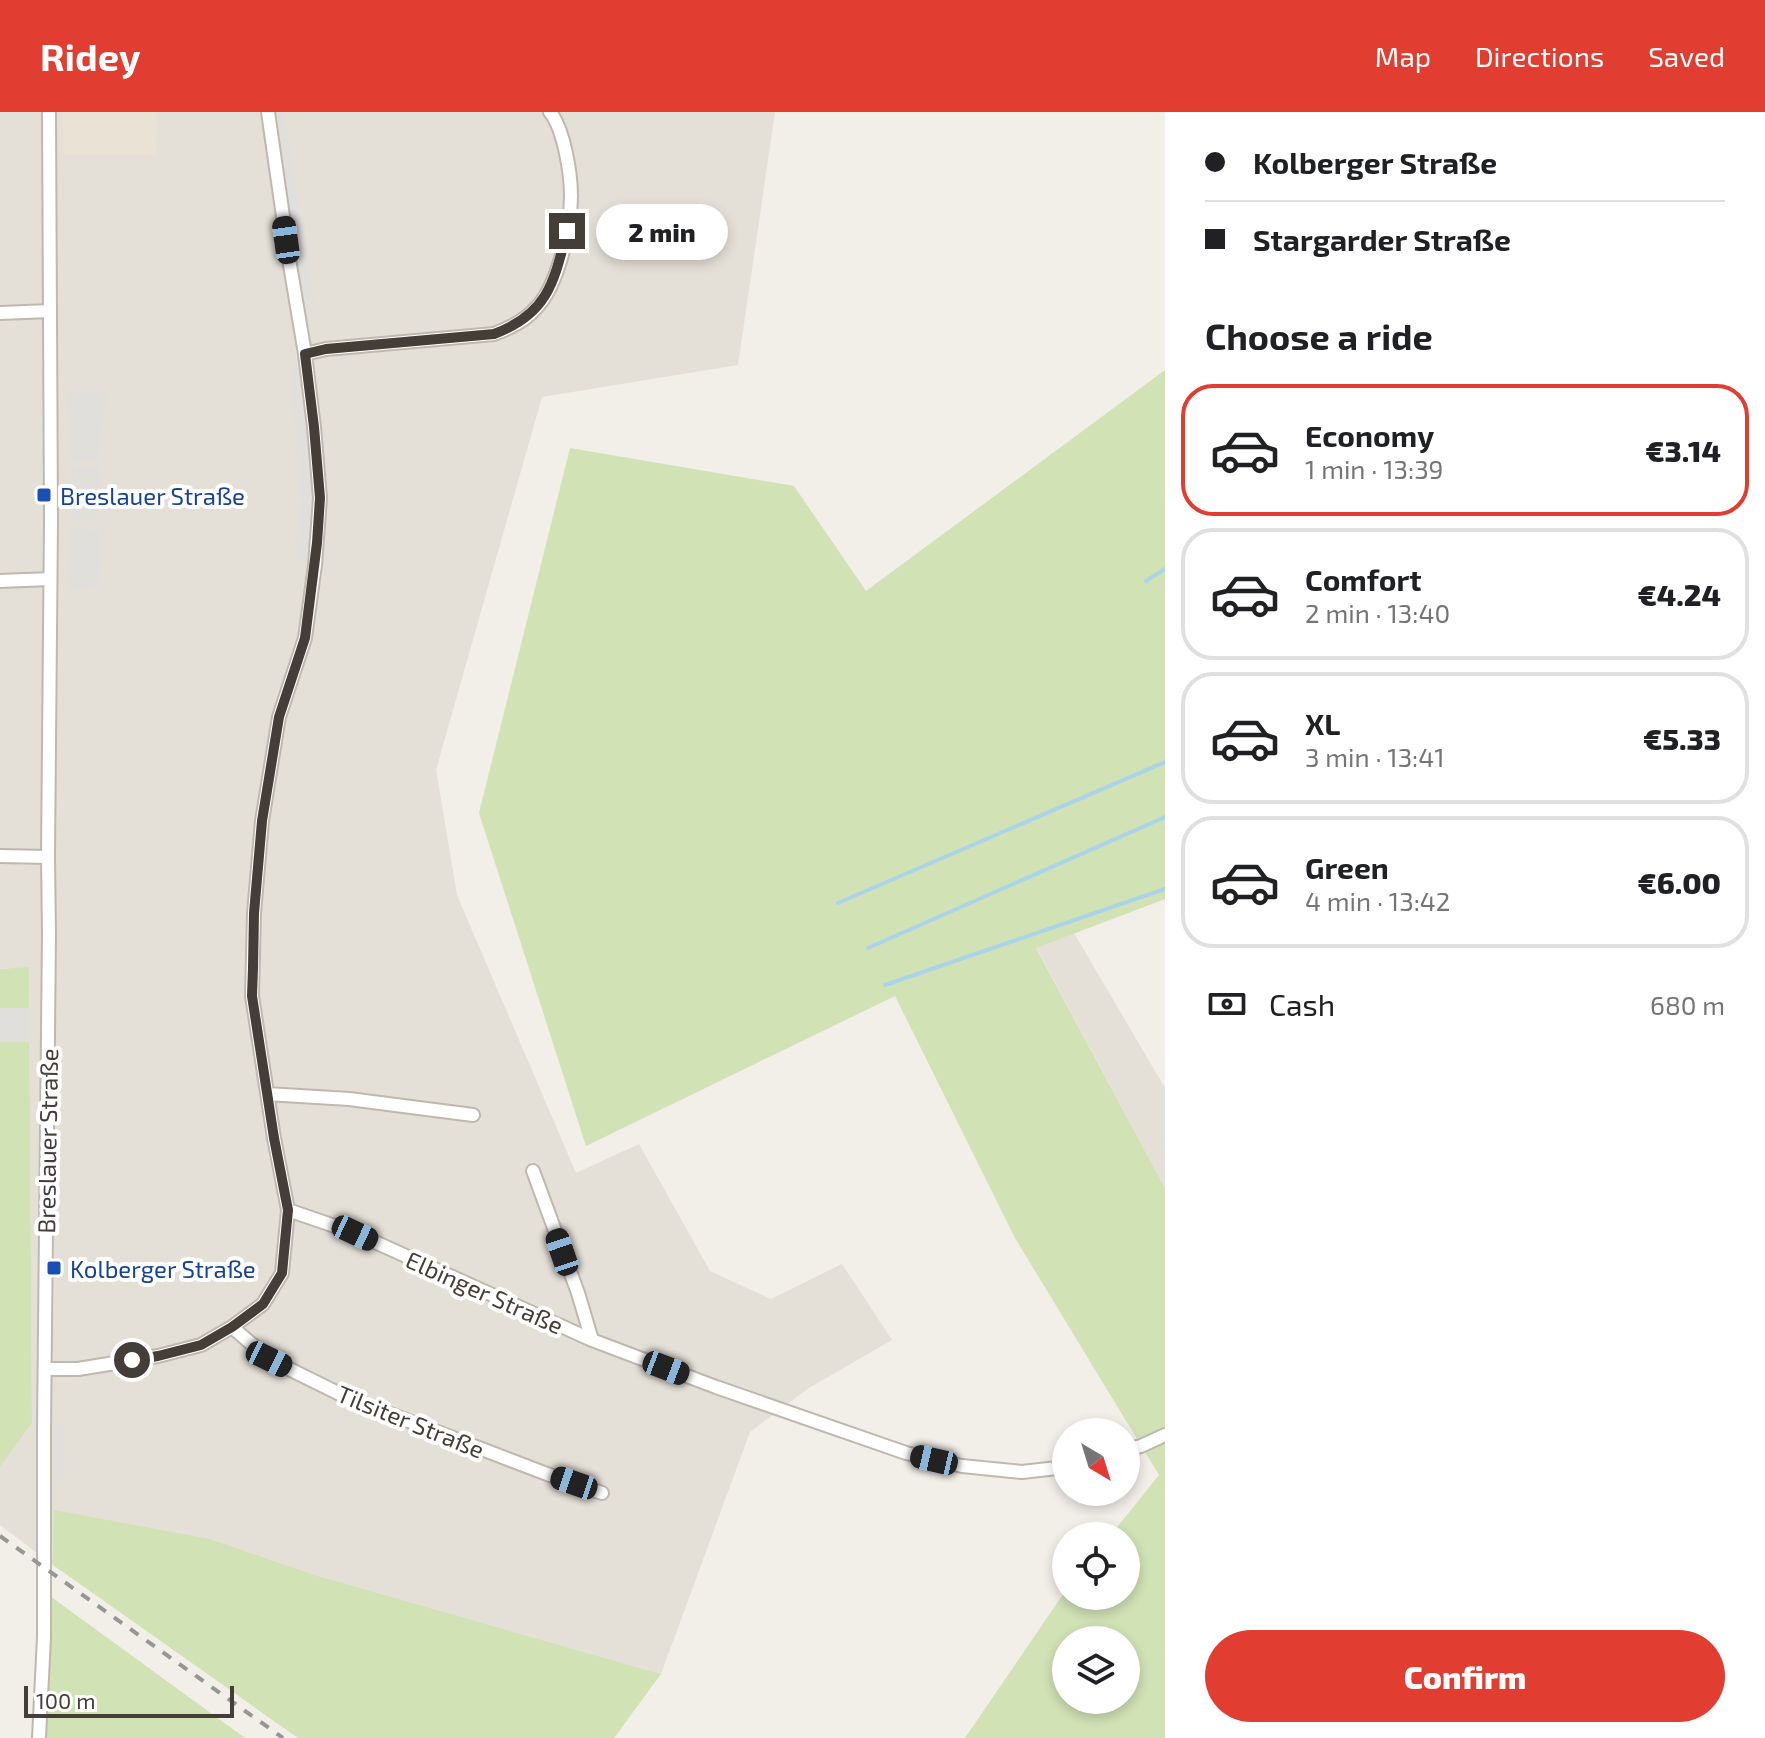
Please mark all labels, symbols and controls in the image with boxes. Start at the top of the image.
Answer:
text: Ridey [40,33,141,79]
text: Map [1375,39,1431,73]
text: Directions [1475,39,1604,73]
text: Saved [1648,39,1725,73]
text: Kolberger Straße [1253,144,1497,180]
callout: 2 min [595,203,727,259]
route end [549,213,585,249]
car [271,215,301,265]
text: 2 min [628,216,696,247]
text: Stargarder Straße [1253,221,1511,257]
text: Choose a ride [1205,314,1433,357]
icon: car [1209,414,1281,486]
text: Economy [1305,417,1434,453]
text: €3.14 [1645,432,1721,468]
text: 1 min · 13:39 [1305,453,1443,484]
place label: Breslauer Straße [60,481,245,510]
marker: Breslauer Straße [35,486,53,504]
icon: car [1209,558,1281,630]
text: Comfort [1305,561,1422,597]
text: €4.24 [1637,576,1721,612]
text: 2 min · 13:40 [1305,597,1450,628]
icon: car [1209,702,1281,774]
text: XL [1305,705,1340,741]
text: €5.33 [1643,720,1721,756]
text: 3 min · 13:41 [1305,741,1445,772]
icon: car [1209,846,1281,918]
text: Green [1305,849,1389,885]
text: €6.00 [1637,864,1721,900]
text: 4 min · 13:42 [1305,885,1450,916]
icon: cash [1205,982,1249,1026]
text: Cash [1269,986,1335,1022]
text: 680 m [1650,989,1725,1020]
street label: Breslauer Straße [31,1048,63,1234]
car [328,1212,382,1254]
car [543,1225,581,1279]
street label: Elbinger Straße [402,1244,568,1340]
place label: Kolberger Straße [70,1254,256,1283]
marker: Kolberger Straße [45,1259,63,1277]
car [242,1338,296,1380]
route start [114,1342,150,1378]
car [639,1348,693,1388]
street label: Tilsiter Straße [333,1378,489,1464]
north arrow [1052,1418,1140,1506]
map controls [1052,1418,1140,1714]
car [908,1443,960,1477]
car [547,1464,601,1502]
button: locate [1052,1522,1140,1610]
button: layers [1052,1626,1140,1714]
button: Confirm [1205,1630,1725,1722]
scale bar [24,1682,234,1718]
text: 100 m [36,1687,95,1713]

